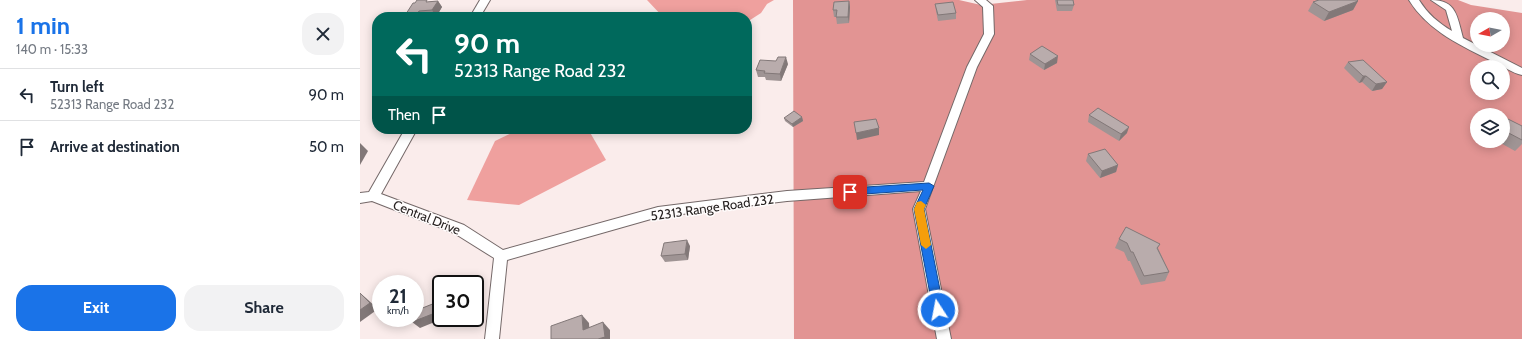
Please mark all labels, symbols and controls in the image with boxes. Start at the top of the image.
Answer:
text: 1 min [16,11,70,40]
north arrow [1470,12,1510,52]
map controls [1470,12,1510,148]
button: close [302,13,344,55]
text: 90 m [454,26,520,60]
icon: left [388,28,440,80]
text: 140 m · 15:33 [16,41,88,57]
text: 52313 Range Road 232 [454,60,626,82]
button: search [1470,60,1510,100]
text: Turn left [50,78,104,96]
icon: left [16,84,38,106]
text: 90 m [308,86,344,104]
text: 52313 Range Road 232 [50,96,174,112]
icon: arrive [428,104,450,126]
text: Then [388,106,420,124]
button: layers [1470,108,1510,148]
icon: arrive [16,136,38,158]
text: Arrive at destination [50,138,180,156]
text: 50 m [309,138,344,156]
pin [833,175,867,209]
icon: arrive [839,181,861,203]
street label: 52313 Range Road 232 [649,190,775,224]
street label: Central Drive [391,196,463,238]
speed limit sign: 30 [432,275,484,327]
text: 21 [389,284,407,308]
button: Exit [16,285,176,331]
button: Share [184,285,344,331]
position arrow [917,289,959,331]
text: km/h [387,304,409,317]

